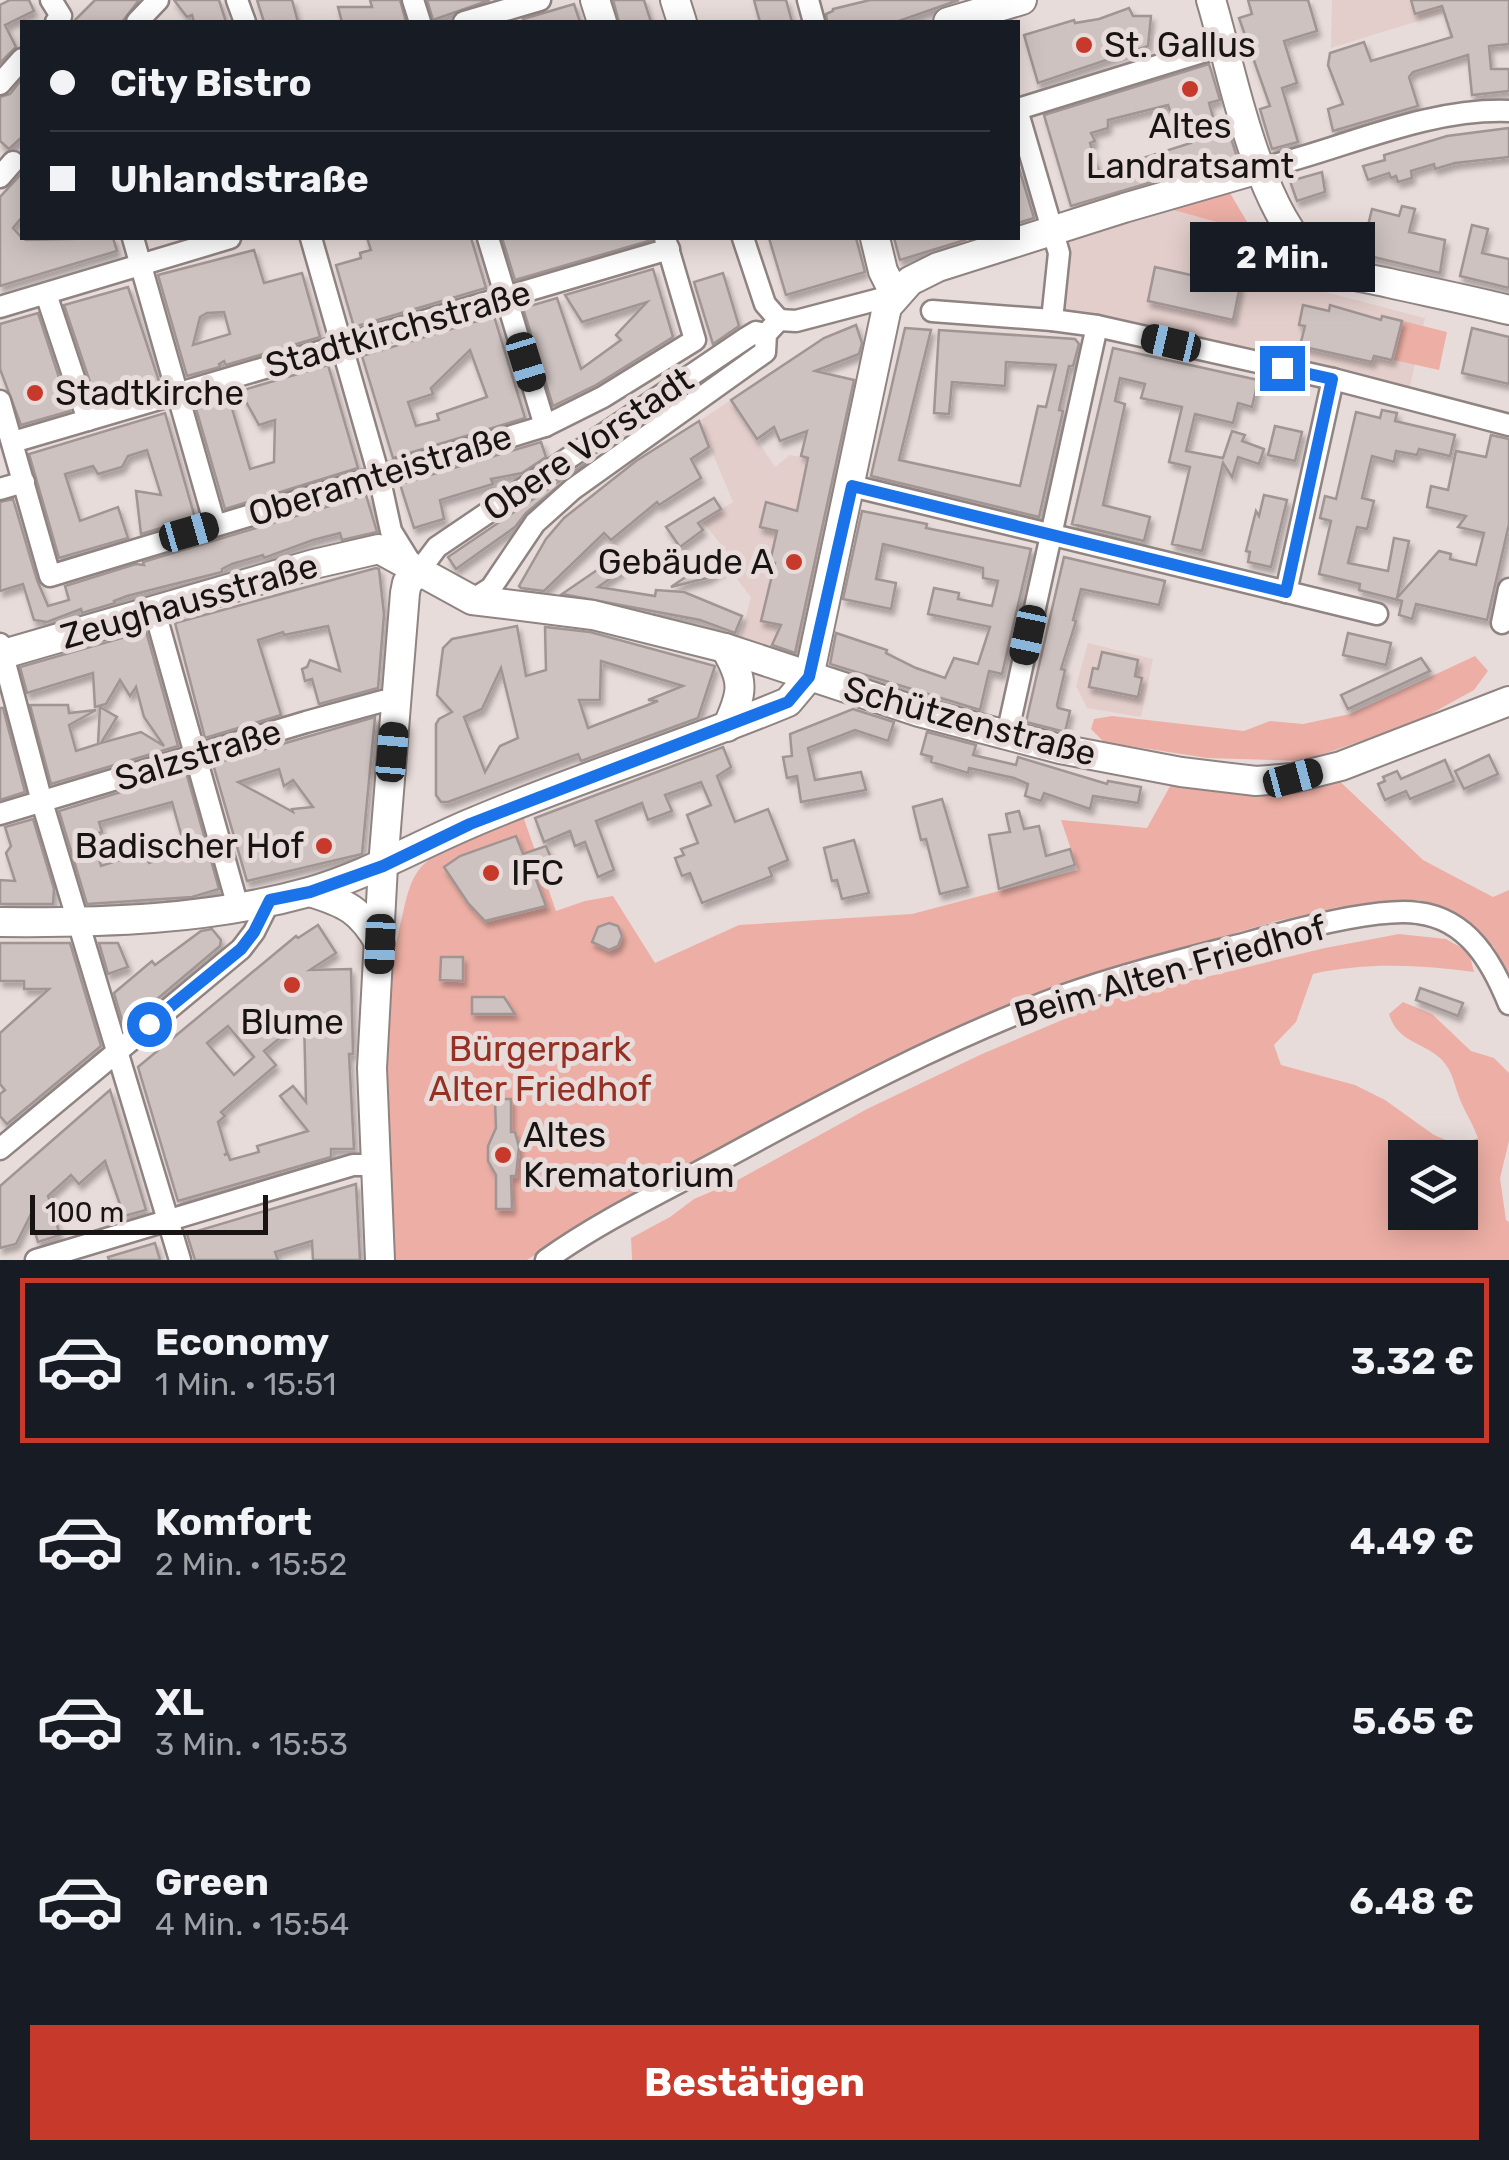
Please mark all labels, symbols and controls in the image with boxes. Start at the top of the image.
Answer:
place label: St. Gallus [1104,24,1256,66]
marker: St. Gallus [1073,34,1095,56]
text: City Bistro [110,60,312,106]
marker: Altes Landratsamt [1179,78,1201,100]
place label: Altes Landratsamt [1086,105,1294,187]
text: Uhlandstraße [110,156,369,202]
callout: 2 Min. [1190,223,1374,293]
text: 2 Min. [1236,238,1329,276]
street label: Stadtkirchstraße [261,271,535,387]
car [1138,322,1204,364]
car [503,329,549,395]
route end [1260,346,1305,391]
street label: Obere Vorstadt [475,358,701,530]
place label: Stadtkirche [55,372,244,414]
marker: Stadtkirche [24,382,46,404]
street label: Oberamteistraße [243,415,517,535]
car [156,509,222,555]
place label: Gebäude A [598,541,774,583]
street label: Zeughausstraße [56,544,322,658]
marker: Gebäude A [783,551,805,573]
car [1007,603,1049,667]
street label: Schützenstraße [839,667,1101,775]
street label: Salzstraße [110,710,286,800]
car [374,721,410,783]
car [1260,756,1326,800]
place label: Badischer Hof [75,825,305,867]
marker: Badischer Hof [313,835,335,857]
place label: IFC [511,852,564,894]
marker: IFC [480,862,502,884]
street label: Beim Alten Friedhof [1009,906,1331,1036]
car [364,913,396,975]
marker: Blume [281,974,303,996]
place label: Blume [240,1001,344,1043]
route start [127,1002,172,1047]
park label: Bürgerpark Alter Friedhof [428,1028,652,1110]
place label: Altes Krematorium [523,1114,735,1196]
map controls [1388,1140,1478,1230]
button: layers [1388,1140,1478,1230]
marker: Altes Krematorium [492,1144,514,1166]
scale bar [30,1190,268,1234]
text: 100 m [45,1196,124,1229]
icon: car [35,1316,125,1406]
text: Economy [155,1319,329,1365]
text: 3.32 € [1350,1338,1474,1384]
text: 1 Min. · 15:51 [155,1365,337,1403]
icon: car [35,1496,125,1586]
text: Komfort [155,1499,312,1545]
text: 4.49 € [1350,1518,1474,1564]
text: 2 Min. · 15:52 [155,1545,347,1583]
icon: car [35,1676,125,1766]
text: XL [155,1679,204,1725]
text: 5.65 € [1352,1698,1474,1744]
text: 3 Min. · 15:53 [155,1725,348,1763]
icon: car [35,1856,125,1946]
text: Green [155,1859,269,1905]
text: 6.48 € [1349,1878,1474,1924]
text: 4 Min. · 15:54 [155,1905,349,1943]
button: Bestätigen [30,2025,1479,2140]

